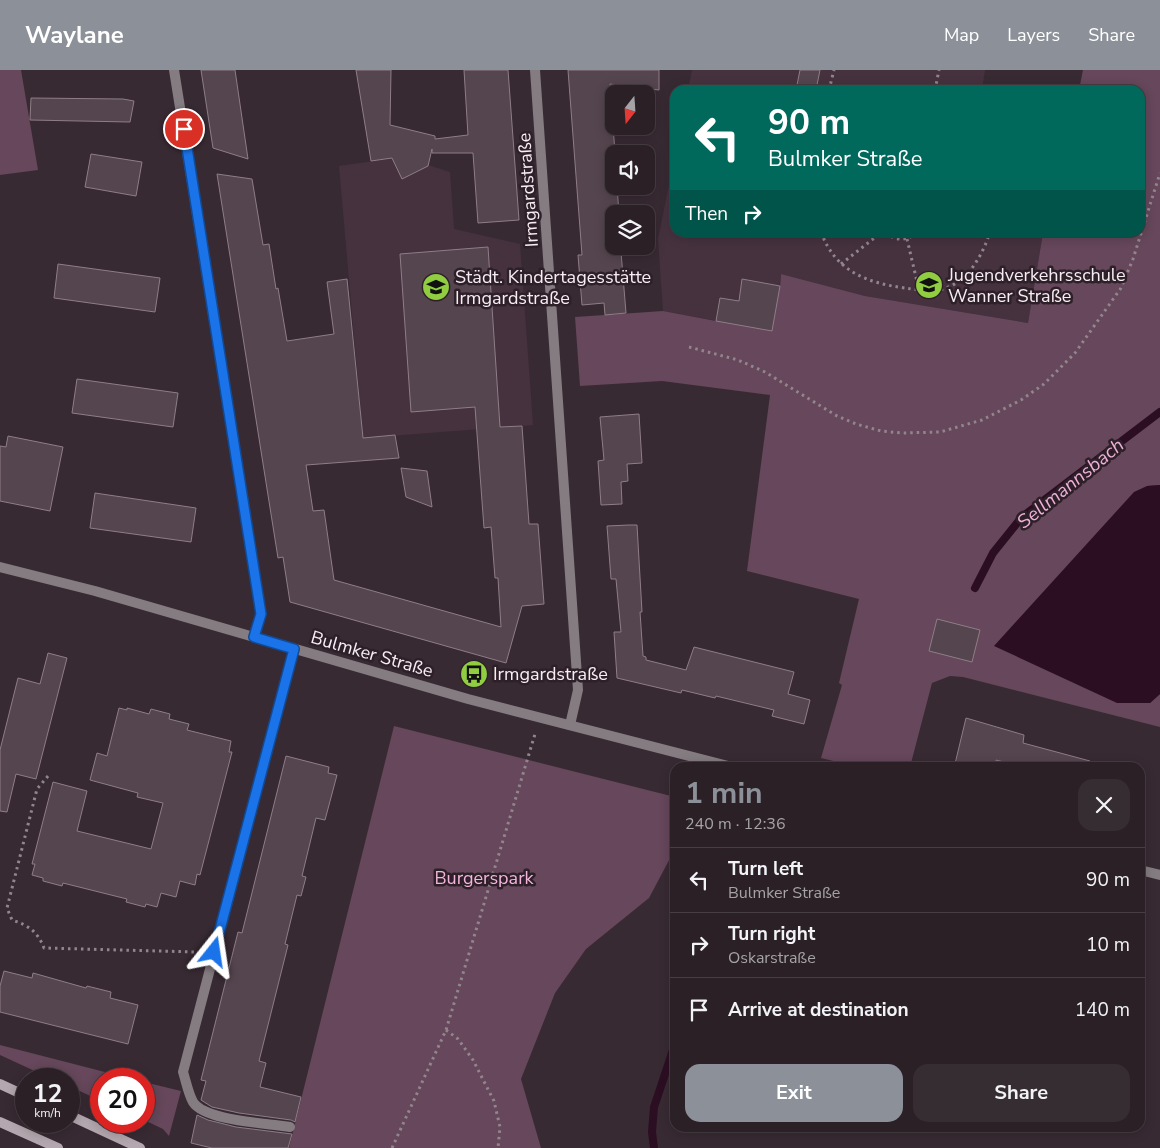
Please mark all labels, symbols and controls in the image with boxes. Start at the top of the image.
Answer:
text: Waylane [25,19,124,51]
text: Map [944,23,979,47]
text: Layers [1007,23,1060,47]
text: Share [1088,23,1135,47]
north arrow [605,85,655,135]
map controls [605,85,655,255]
text: 90 m [768,99,850,146]
icon: left [685,105,750,170]
pin [163,108,205,150]
icon: arrive [170,115,198,143]
street label: Irmgardstraße [512,132,544,248]
text: Bulmker Straße [768,144,922,174]
button: sound [605,145,655,195]
icon: right [738,200,766,228]
text: Then [685,201,728,227]
button: layers [605,205,655,255]
place label: Jugendverkehrsschule Wanner Straße [947,263,1126,308]
place label: Städt. Kindertagesstätte Irmgardstraße [455,265,651,310]
school or university icon: Jugendverkehrsschule Wanner Straße [914,270,944,300]
school or university icon: Städt. Kindertagesstätte Irmgardstraße [421,272,451,302]
water label: Sellmannsbach [1012,433,1130,535]
street label: Bulmker Straße [308,625,436,683]
bus stop icon: Irmgardstraße [459,659,489,689]
place label: Irmgardstraße [493,662,608,686]
text: 1 min [685,773,763,814]
button: close [1078,779,1130,831]
text: 240 m · 12:36 [685,813,786,835]
text: Turn left [728,856,803,882]
park label: Burgerspark [434,866,535,890]
icon: left [685,866,713,894]
text: 90 m [1086,867,1130,893]
text: Bulmker Straße [728,882,840,904]
text: Turn right [728,921,815,947]
position arrow [187,925,239,977]
icon: right [685,931,713,959]
text: 10 m [1086,932,1130,958]
text: Oskarstraße [728,947,816,969]
icon: arrive [685,996,713,1024]
text: Arrive at destination [728,997,909,1023]
text: 140 m [1075,997,1130,1023]
button: Exit [685,1064,903,1122]
button: Share [913,1064,1130,1122]
speed limit sign: 20 [90,1068,155,1133]
text: 12 [32,1077,63,1111]
text: km/h [34,1105,61,1121]

